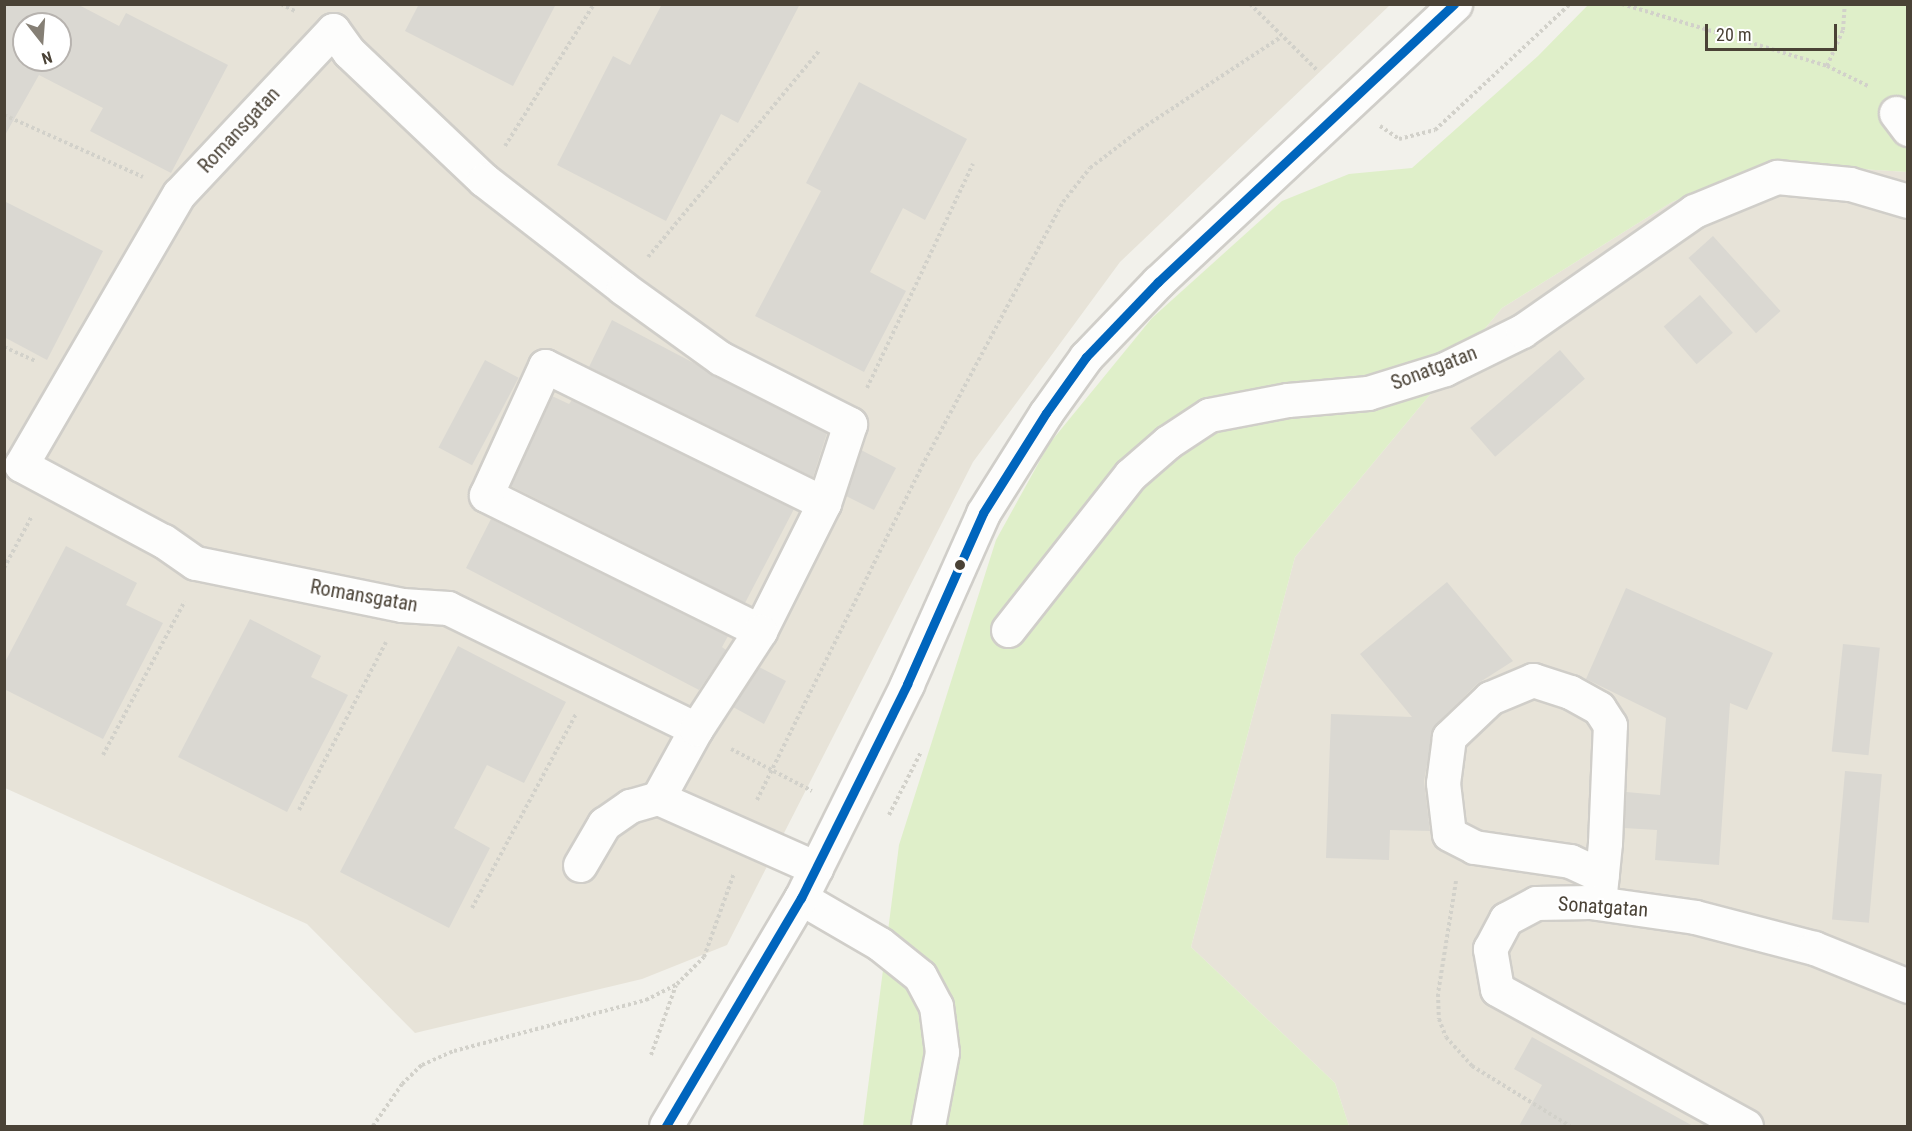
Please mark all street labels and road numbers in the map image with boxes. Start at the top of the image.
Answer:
street label: Romansgatan [193,82,285,178]
street label: Sonatgatan [1388,341,1480,395]
street label: Romansgatan [308,575,420,617]
street label: Sonatgatan [1557,892,1649,922]

